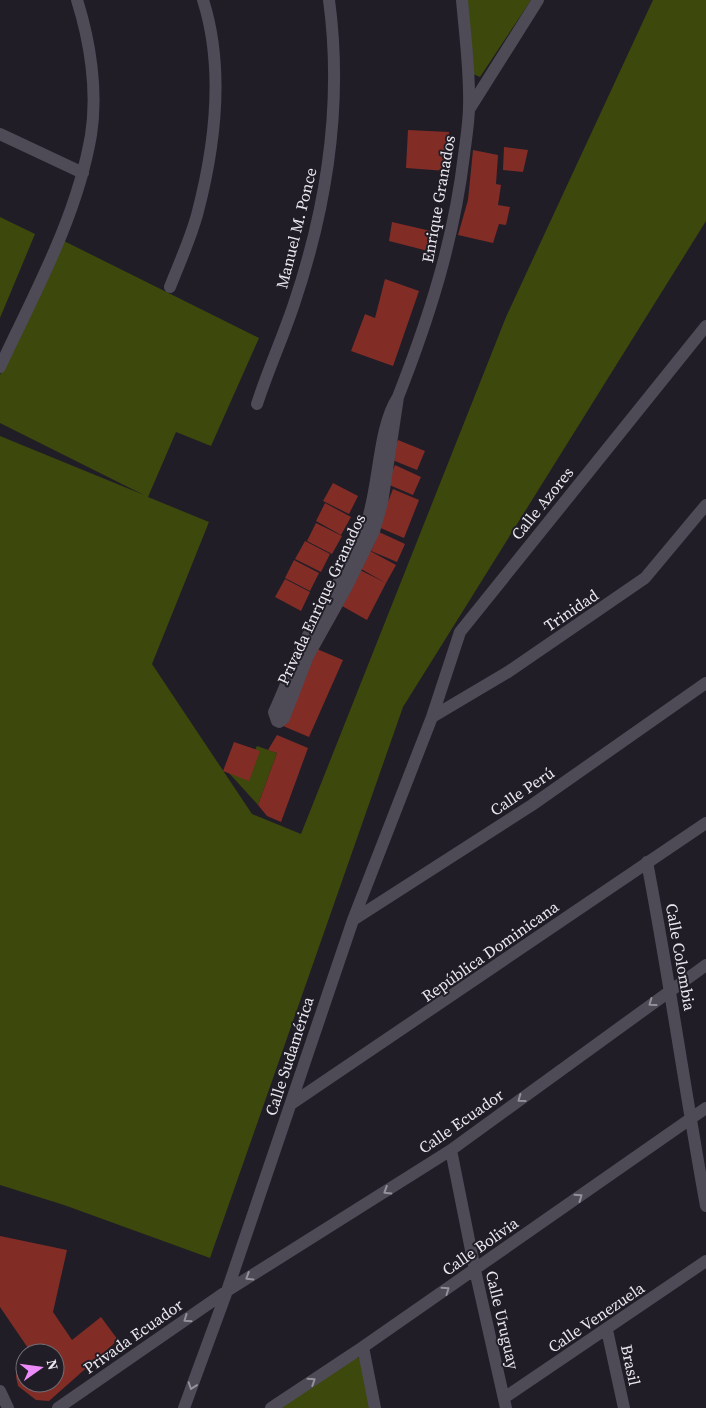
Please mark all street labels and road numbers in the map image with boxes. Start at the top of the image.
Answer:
street label: Enrique Granados [416,133,460,264]
street label: Manuel M. Ponce [270,165,322,291]
street label: Calle Azores [506,462,578,544]
street label: Privada Enrique Granados [272,510,370,688]
street label: Trinidad [539,584,603,636]
street label: Calle Perú [486,761,558,821]
street label: República Dominicana [417,895,564,1007]
street label: Calle Colombia [661,902,701,1013]
street label: Calle Sudamérica [259,993,319,1118]
street label: Calle Ecuador [414,1083,508,1158]
street label: Calle Bolivia [437,1211,523,1280]
street label: Calle Uruguay [481,1269,525,1372]
street label: Calle Venezuela [543,1276,649,1357]
street label: Privada Ecuador [79,1293,187,1379]
street label: Brasil [616,1343,646,1388]

